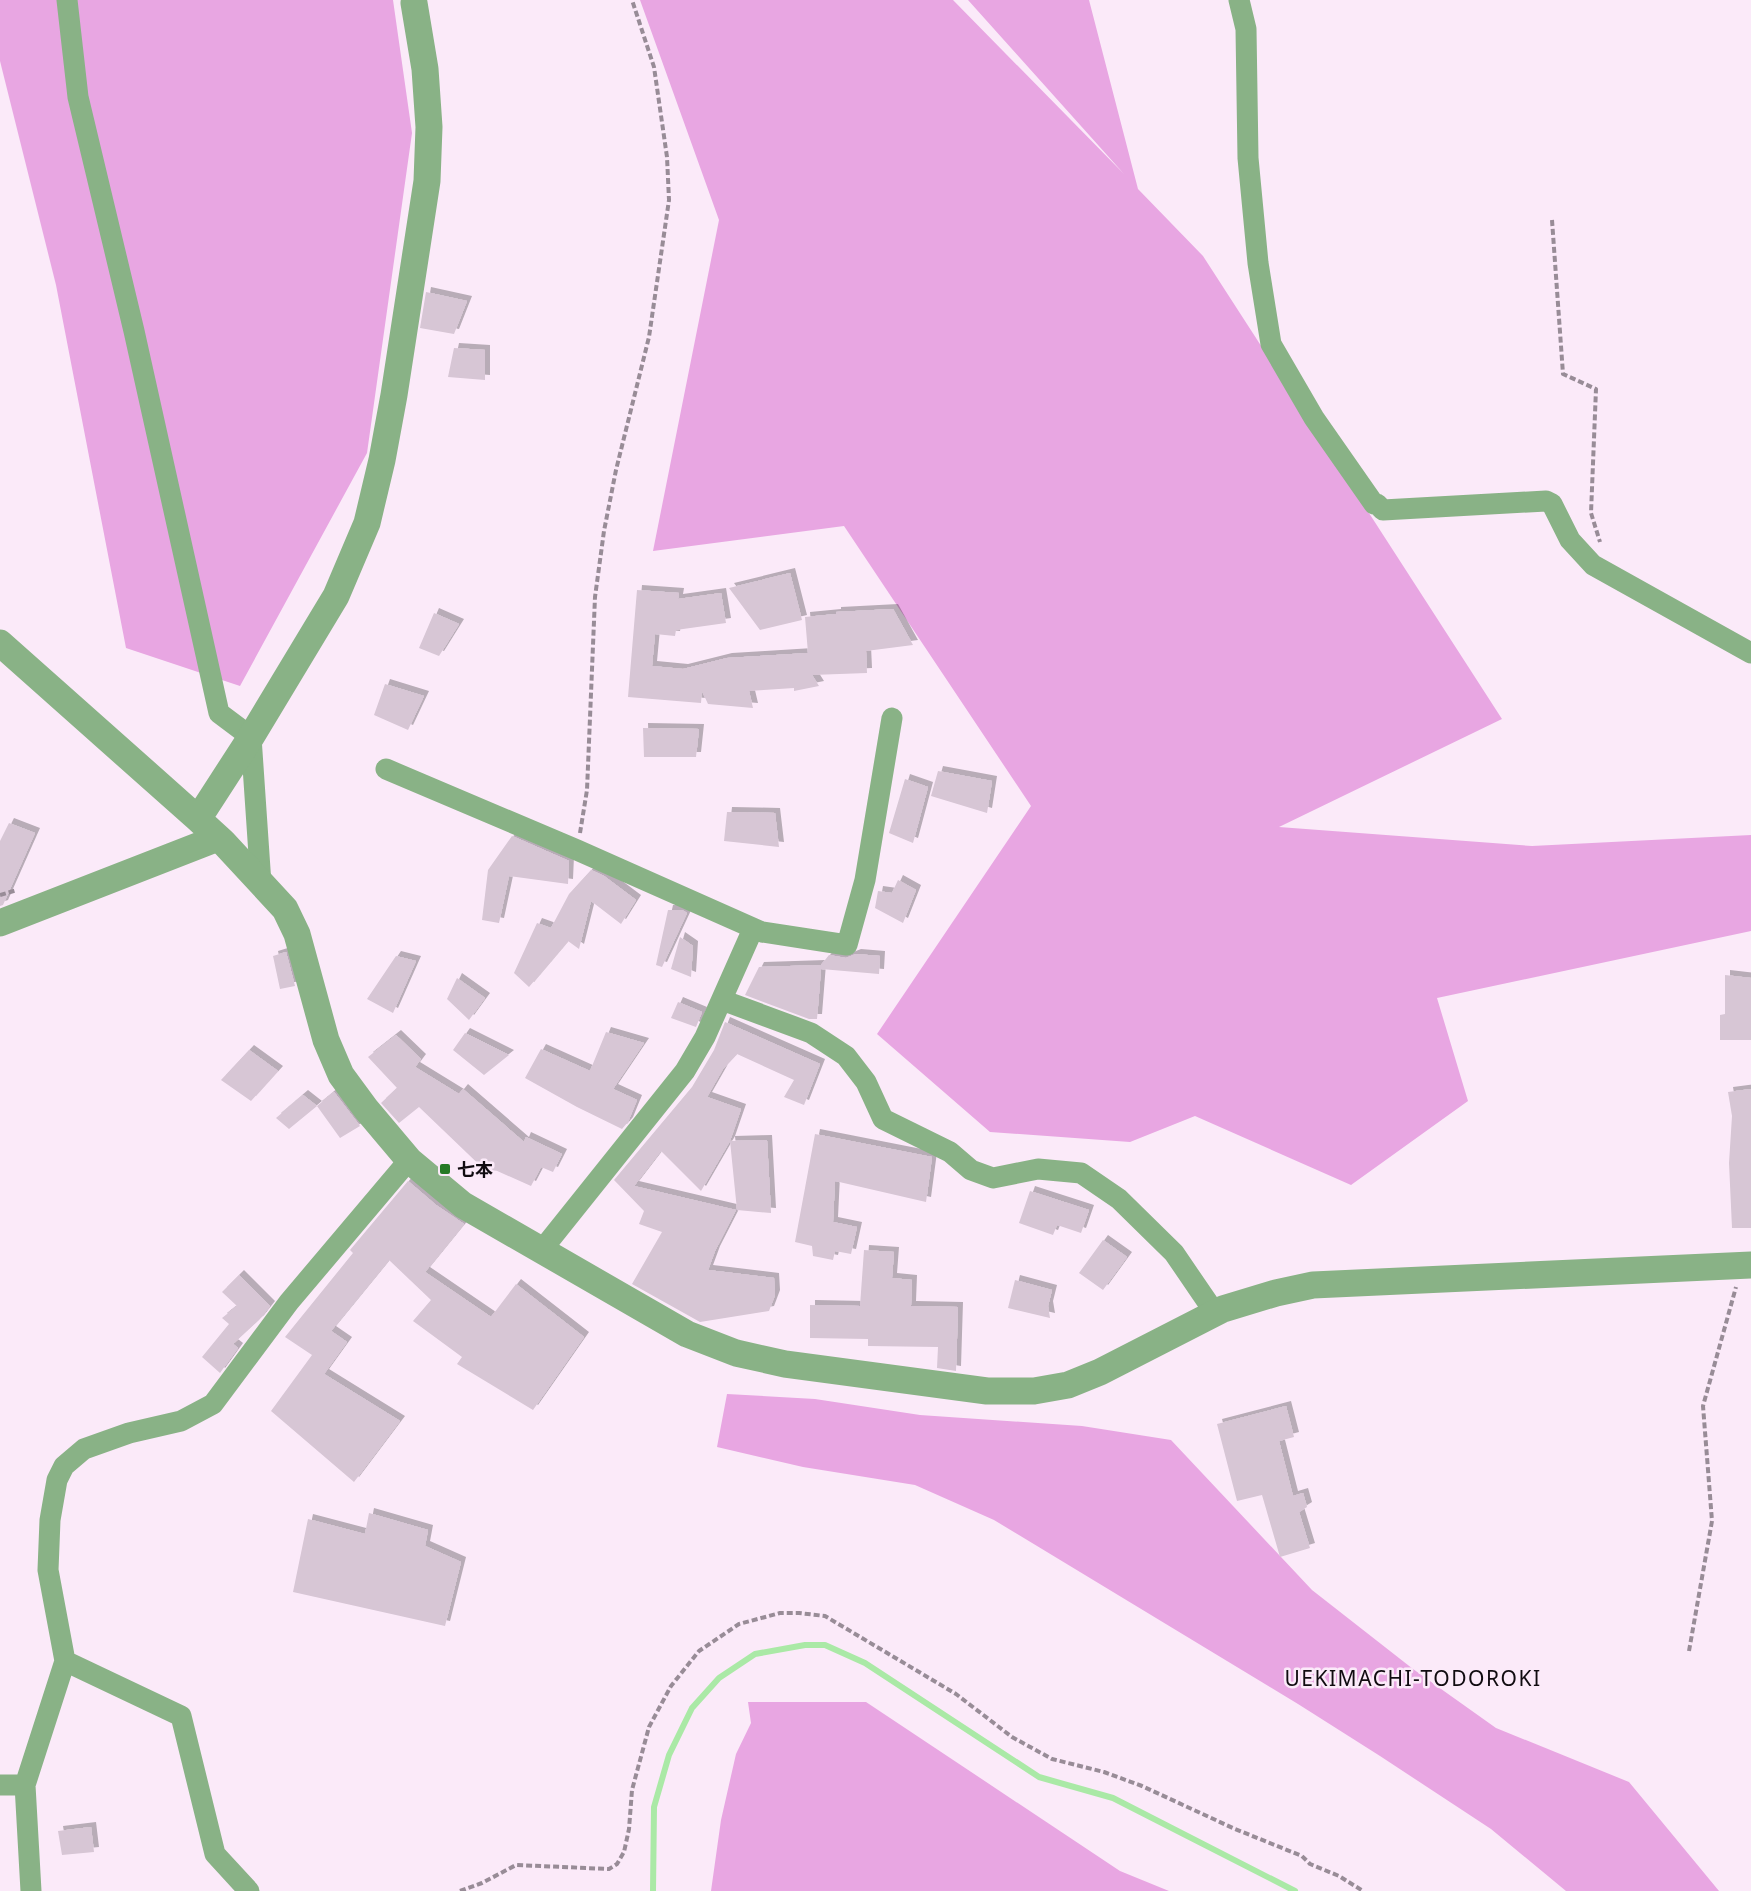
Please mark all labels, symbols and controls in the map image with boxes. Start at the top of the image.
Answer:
place label: 七本 [457,1157,493,1181]
marker: 七本 [438,1162,452,1176]
district label: UEKIMACHI-TODOROKI [1284,1664,1542,1692]

